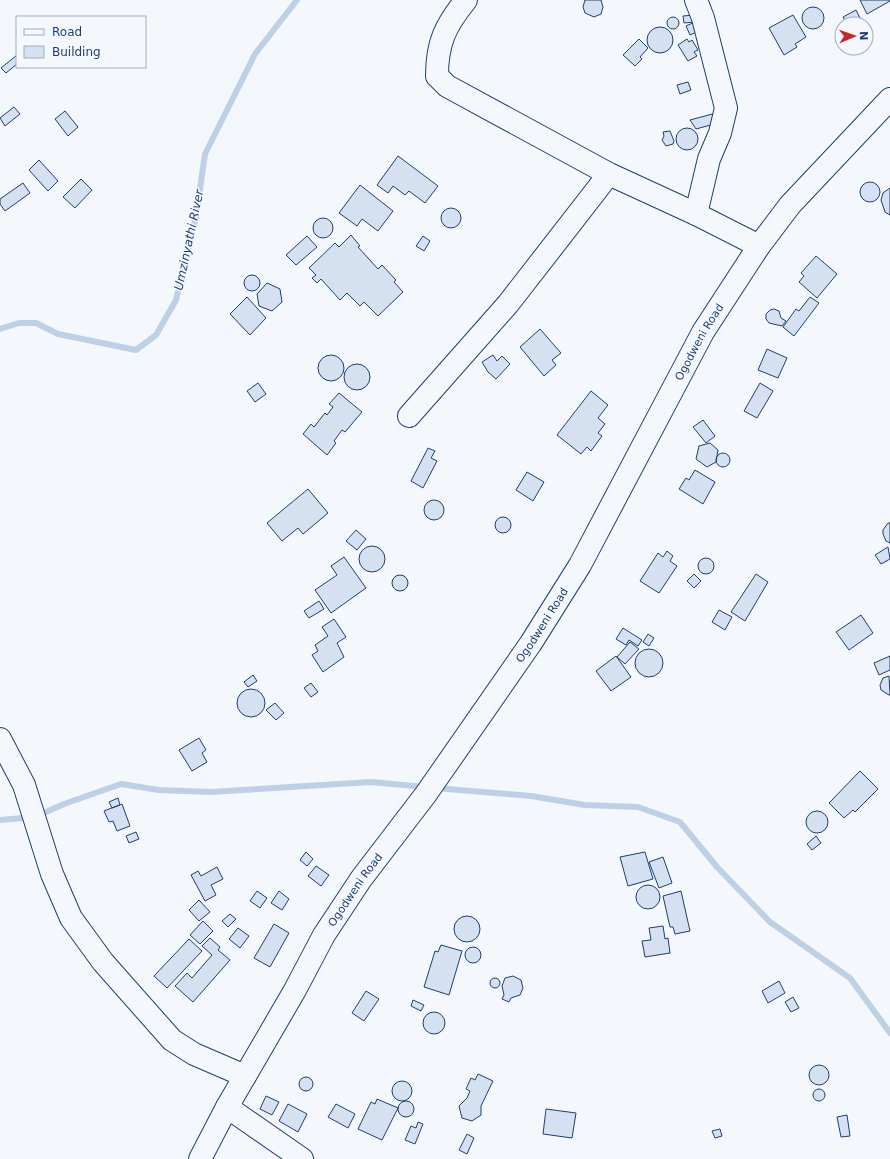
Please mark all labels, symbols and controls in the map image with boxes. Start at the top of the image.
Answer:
legend [16,16,146,68]
north arrow [834,16,874,56]
text: Road [52,25,82,39]
text: N [857,31,870,41]
text: Building [52,45,101,59]
water label: Umzinyathi River [171,187,207,292]
street label: Ogodweni Road [673,302,727,383]
street label: Ogodweni Road [513,586,571,665]
street label: Ogodweni Road [325,851,385,929]

